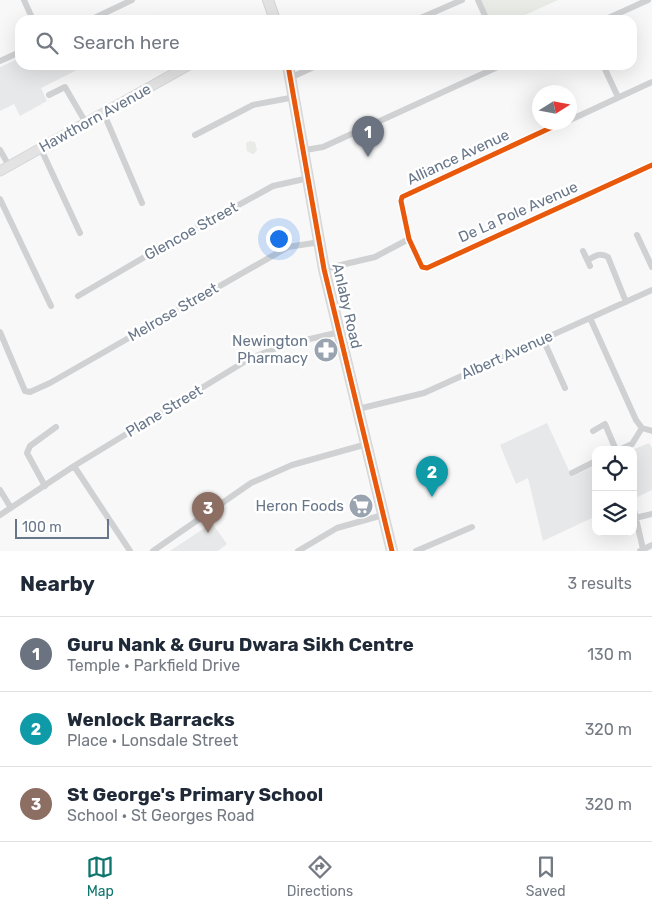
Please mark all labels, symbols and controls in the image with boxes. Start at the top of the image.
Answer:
search box [15,15,637,70]
icon: search [33,29,61,57]
text: Search here [73,31,180,54]
street label: Hawthorn Avenue [36,80,154,156]
north arrow [532,85,577,130]
pin: 1 [352,116,384,157]
street label: Alliance Avenue [404,125,512,189]
street label: De La Pole Avenue [456,178,580,246]
street label: Glencoe Street [141,198,241,264]
your location [266,226,292,252]
street label: Anlaby Road [328,262,366,350]
street label: Melrose Street [125,279,221,345]
street label: Albert Avenue [458,327,556,383]
place label: Newington Pharmacy [232,332,308,367]
pharmacy icon: Newington Pharmacy [313,337,339,363]
street label: Plane Street [122,381,206,441]
map controls [592,446,637,536]
button: locate [592,446,637,491]
pin: 2 [416,456,448,497]
button: layers [592,491,637,536]
pin: 3 [192,492,224,533]
supermarket icon: Heron Foods [348,493,374,519]
place label: Heron Foods [256,497,344,515]
scale bar [15,516,109,539]
text: 100 m [22,519,62,536]
text: Nearby [20,571,95,596]
text: 3 results [567,574,632,593]
text: Guru Nank & Guru Dwara Sikh Centre [67,633,414,656]
text: 1 [32,645,40,664]
text: 130 m [587,645,632,664]
text: Temple · Parkfield Drive [67,656,240,675]
text: Wenlock Barracks [67,708,235,731]
text: 2 [31,720,41,739]
text: 320 m [585,720,632,739]
text: Place · Lonsdale Street [67,731,238,750]
text: St George's Primary School [67,783,323,806]
text: 3 [31,795,41,814]
text: 320 m [585,795,632,814]
text: School · St Georges Road [67,806,255,825]
tab: Map [86,853,114,900]
tab: Directions [287,853,353,900]
tab: Saved [526,853,566,900]

